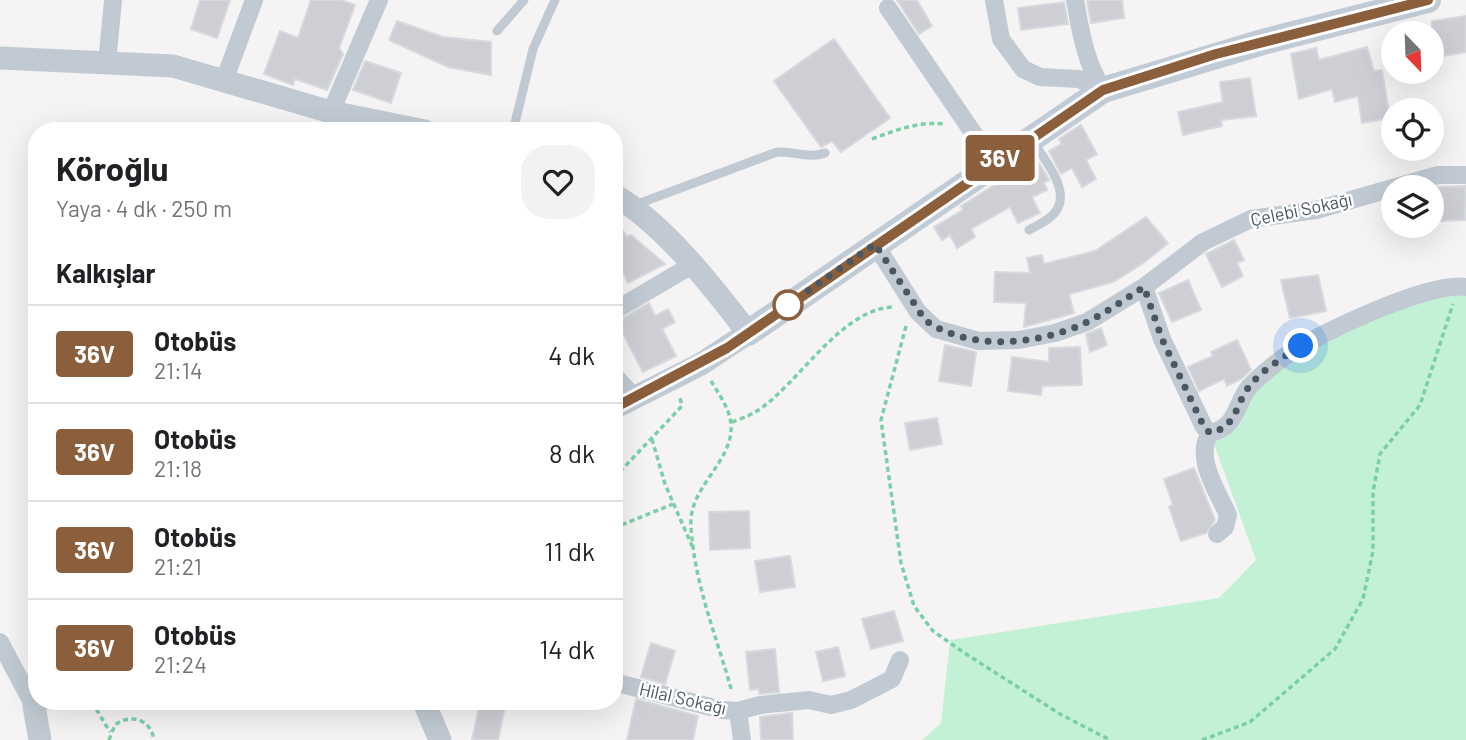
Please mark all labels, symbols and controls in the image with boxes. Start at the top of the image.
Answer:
north arrow [1381,21,1444,84]
map controls [1381,21,1444,238]
button: locate [1381,98,1444,161]
line badge: 36V [960,135,1040,181]
text: 36V [980,143,1020,172]
button: heart [521,145,595,219]
text: Köroğlu [56,148,169,188]
button: layers [1381,175,1444,238]
street label: Çelebi Sokağı [1248,188,1354,230]
text: Yaya · 4 dk · 250 m [56,194,232,222]
text: Kalkışlar [56,257,156,288]
unlabelled marker [773,290,803,320]
text: Otobüs [154,325,236,356]
your location [1283,328,1318,363]
text: 36V [74,339,115,368]
text: 4 dk [548,339,595,370]
text: 21:14 [154,356,203,384]
text: Otobüs [154,423,236,454]
text: 36V [74,437,115,466]
text: 8 dk [549,437,595,468]
text: 21:18 [154,454,202,482]
text: Otobüs [154,521,236,552]
text: 36V [74,535,115,564]
text: 11 dk [544,535,595,566]
text: 21:21 [154,552,202,580]
text: Otobüs [154,619,236,650]
text: 36V [74,633,115,662]
text: 14 dk [539,633,595,664]
text: 21:24 [154,650,207,678]
street label: Hilal Sokağı [637,677,729,719]

